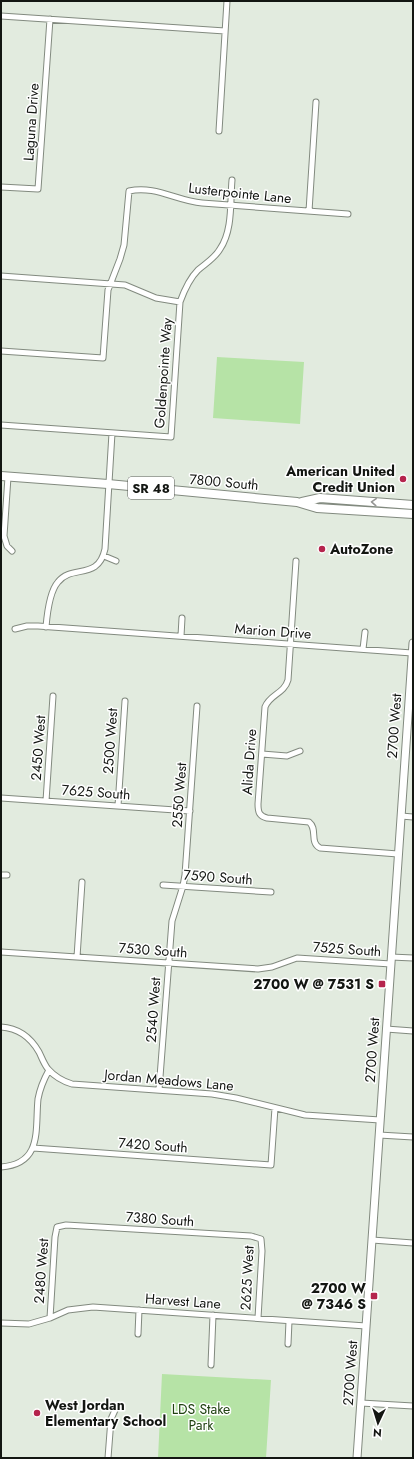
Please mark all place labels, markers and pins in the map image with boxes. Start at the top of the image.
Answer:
place label: American United Credit Union [285,461,395,497]
marker: American United Credit Union [398,474,408,484]
place label: AutoZone [329,539,393,559]
marker: AutoZone [317,544,327,554]
place label: 2700 W @ 7531 S [253,974,374,994]
marker: 2700 W @ 7531 S [377,979,387,989]
place label: 2700 W @ 7346 S [302,1278,366,1314]
marker: 2700 W @ 7346 S [369,1291,379,1301]
place label: West Jordan Elementary School [45,1395,166,1431]
marker: West Jordan Elementary School [32,1408,42,1418]

